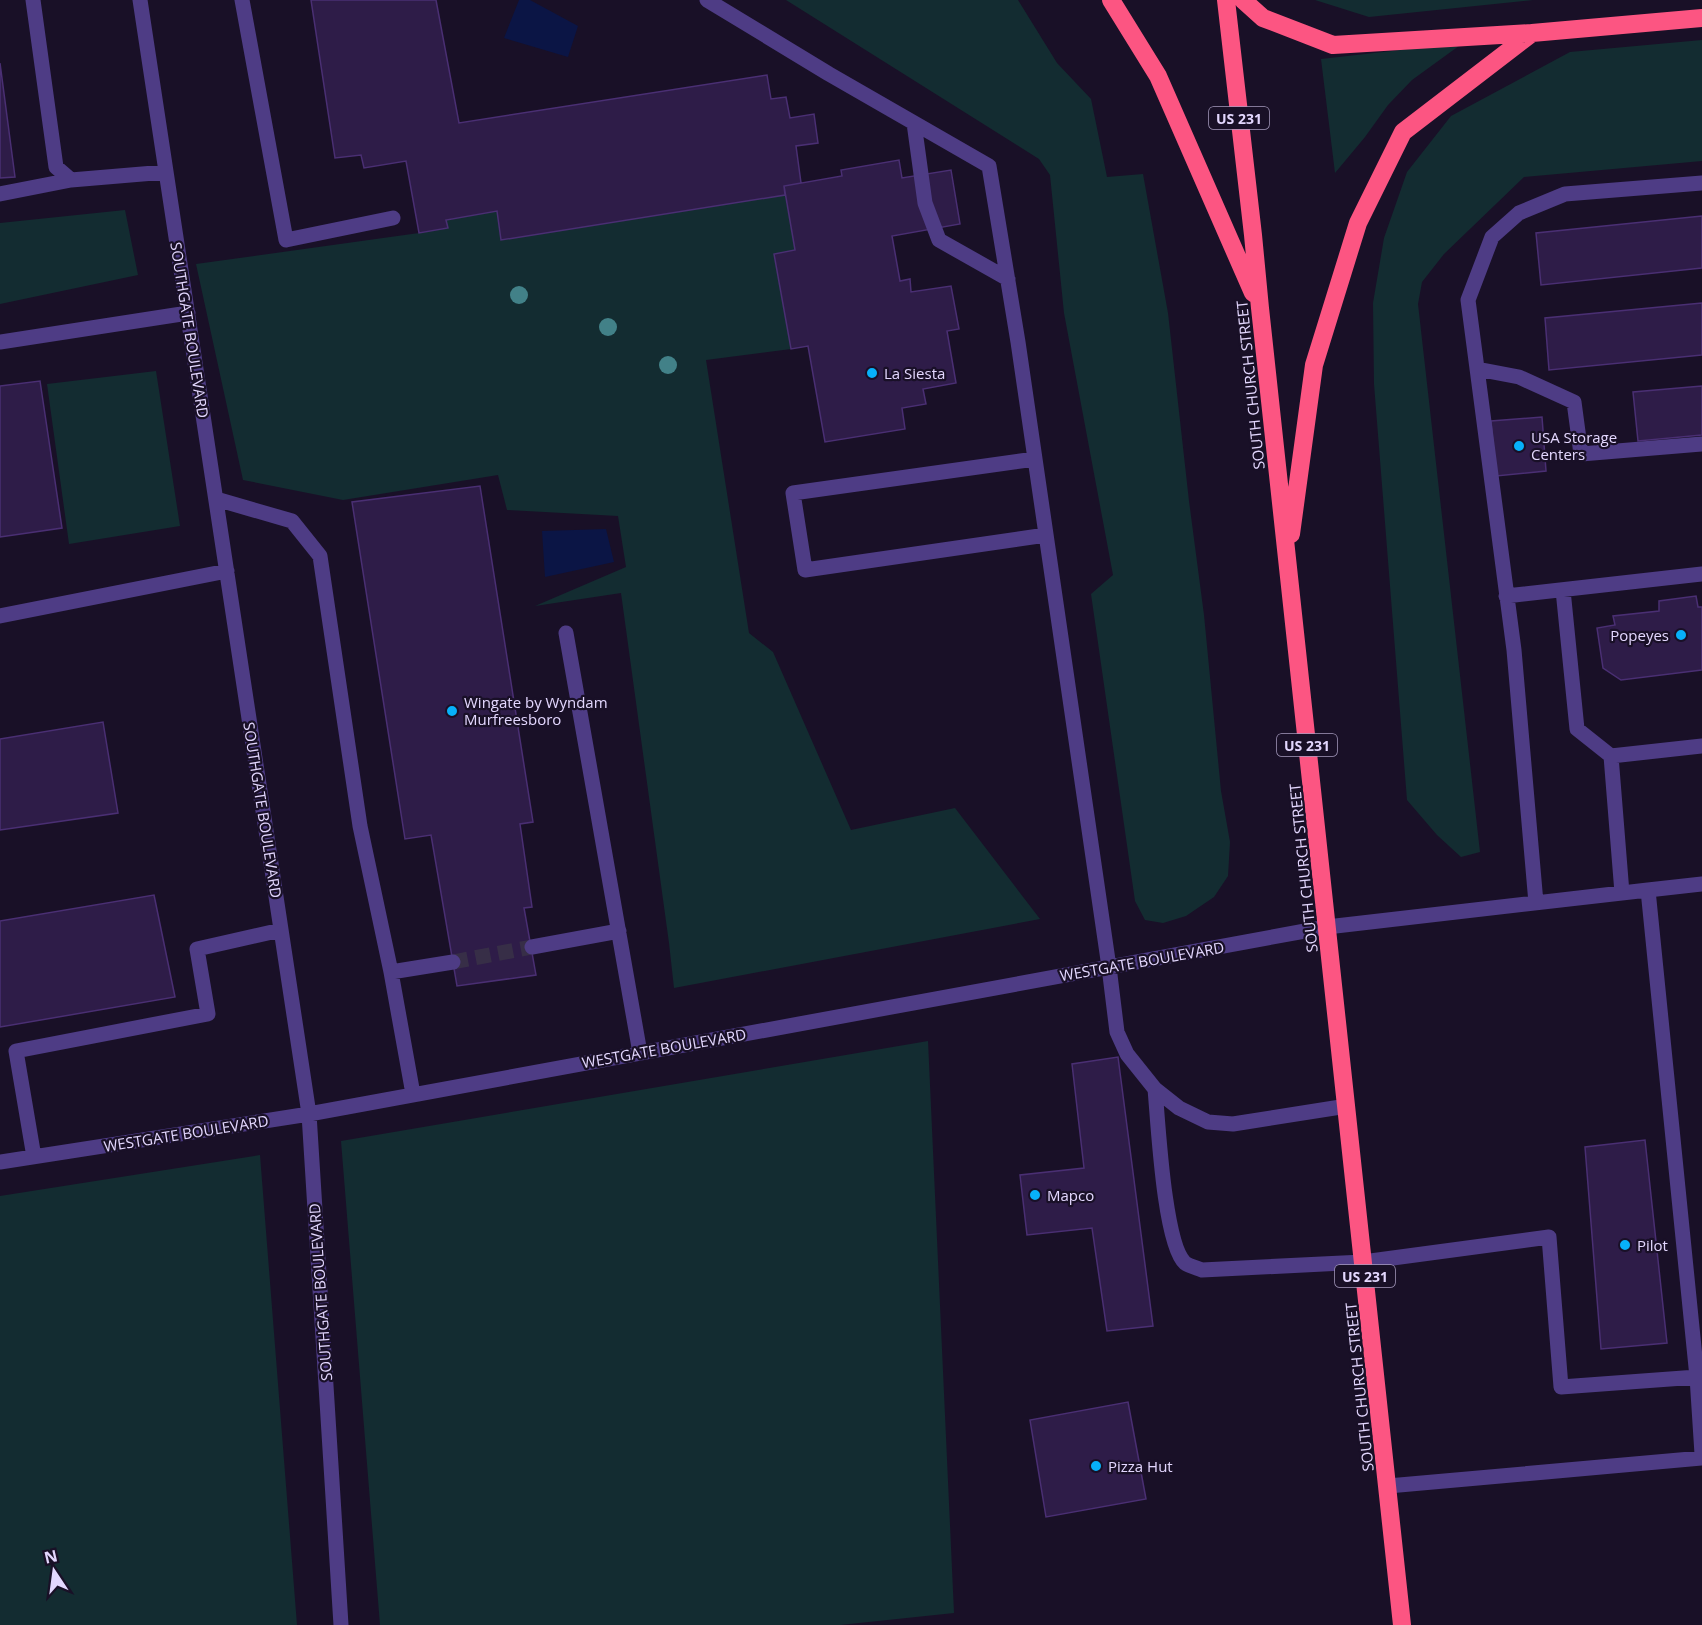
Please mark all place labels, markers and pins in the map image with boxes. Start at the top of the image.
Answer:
place label: La Siesta [884,363,945,383]
marker: La Siesta [865,366,879,380]
place label: USA Storage Centers [1531,427,1617,464]
marker: USA Storage Centers [1512,439,1526,453]
place label: Popeyes [1610,625,1669,645]
marker: Popeyes [1674,628,1688,642]
place label: Wingate by Wyndam Murfreesboro [464,692,608,729]
marker: Wingate by Wyndam Murfreesboro [445,704,459,718]
place label: Mapco [1047,1185,1094,1205]
marker: Mapco [1028,1188,1042,1202]
place label: Pilot [1637,1235,1668,1255]
marker: Pilot [1618,1238,1632,1252]
place label: Pizza Hut [1108,1456,1173,1476]
marker: Pizza Hut [1089,1459,1103,1473]

